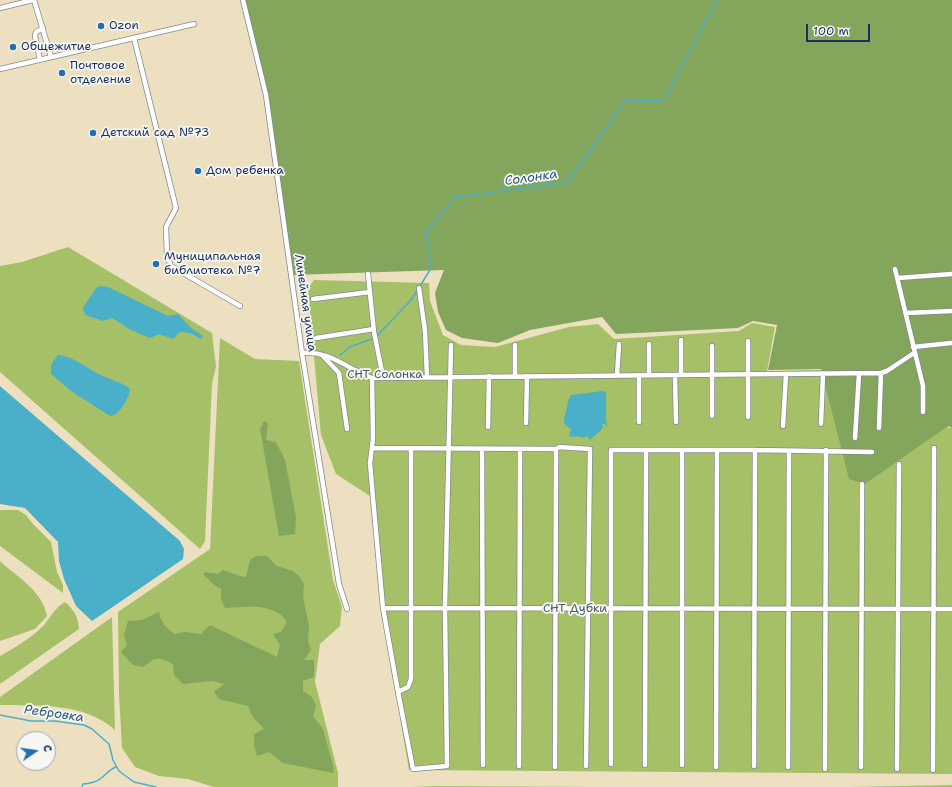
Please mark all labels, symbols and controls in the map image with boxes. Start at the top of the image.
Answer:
scale bar [808,16,872,42]
place label: Ozon [109,19,139,33]
marker: Ozon [96,21,106,31]
text: 100 m [813,23,849,39]
place label: Общежитие [21,40,91,54]
marker: Общежитие [8,42,18,52]
place label: Почтовое отделение [70,59,131,87]
marker: Почтовое отделение [57,68,67,78]
place label: Детский сад №73 [101,126,209,140]
marker: Детский сад №73 [88,128,98,138]
place label: Дом ребенка [206,164,284,178]
marker: Дом ребенка [193,166,203,176]
water label: Солонка [504,167,558,189]
place label: Муниципальная библиотека №7 [164,250,261,278]
street label: Линейная улица [291,253,319,353]
marker: Муниципальная библиотека №7 [151,259,161,269]
park label: СНТ Солонка [347,368,423,382]
park label: СНТ Дубки [543,602,607,616]
water label: Ребровка [23,702,85,726]
north arrow [16,731,56,771]
text: С [39,743,55,753]

